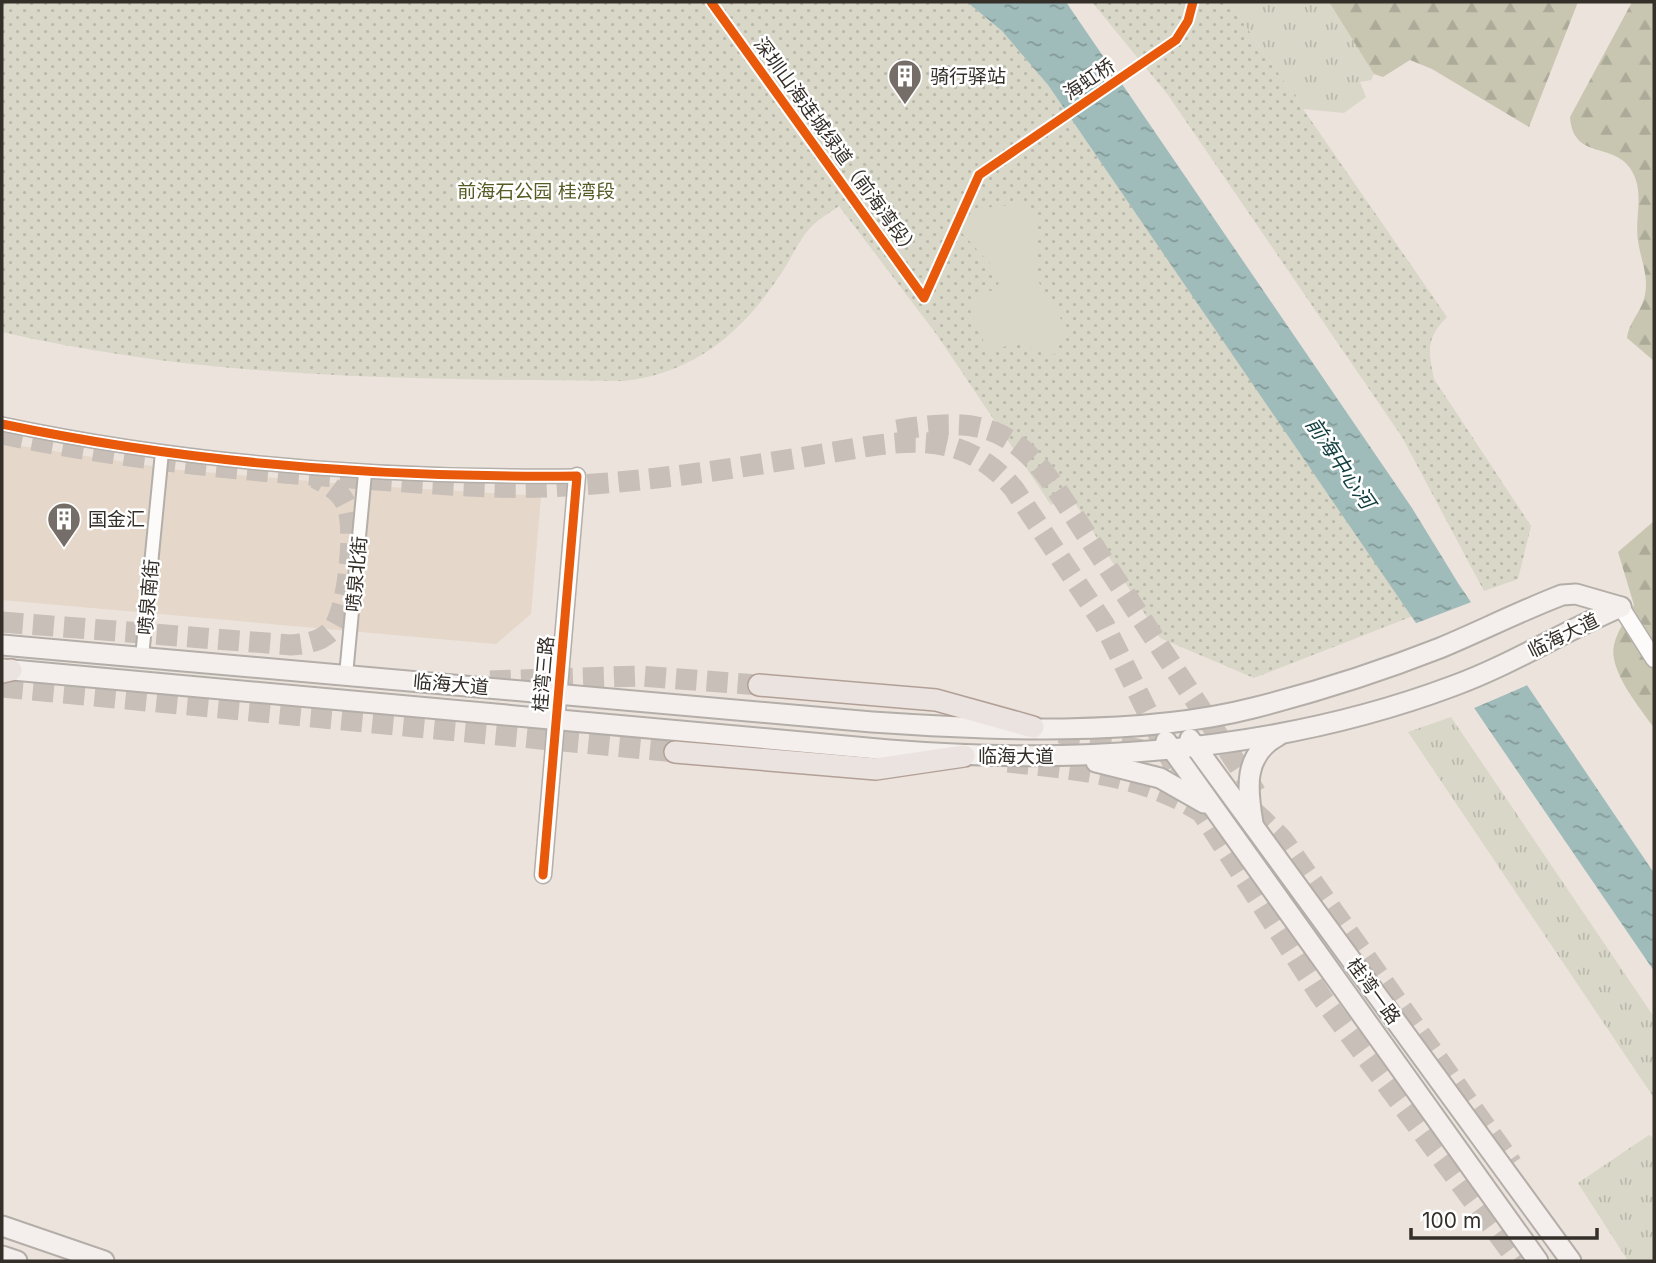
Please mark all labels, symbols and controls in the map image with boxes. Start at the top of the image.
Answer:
street label: 深圳山海连城绿道（前海湾段） [749,33,924,262]
street label: 海虹桥 [1059,54,1119,105]
building icon: 骑行驿站 [886,57,924,106]
place label: 骑行驿站 [930,65,1006,88]
park label: 前海石公园 桂湾段 [457,180,615,203]
water label: 前海中心河 [1301,412,1382,517]
building icon: 国金汇 [45,500,83,549]
place label: 国金汇 [88,508,145,531]
street label: 喷泉北街 [342,535,371,613]
street label: 喷泉南街 [134,558,163,636]
street label: 临海大道 [1524,608,1602,662]
street label: 桂湾三路 [529,635,558,713]
street label: 临海大道 [412,670,490,699]
street label: 临海大道 [978,745,1054,768]
street label: 桂湾一路 [1342,954,1405,1029]
scale bar [1411,1196,1596,1240]
text: 100 m [1422,1208,1481,1233]

